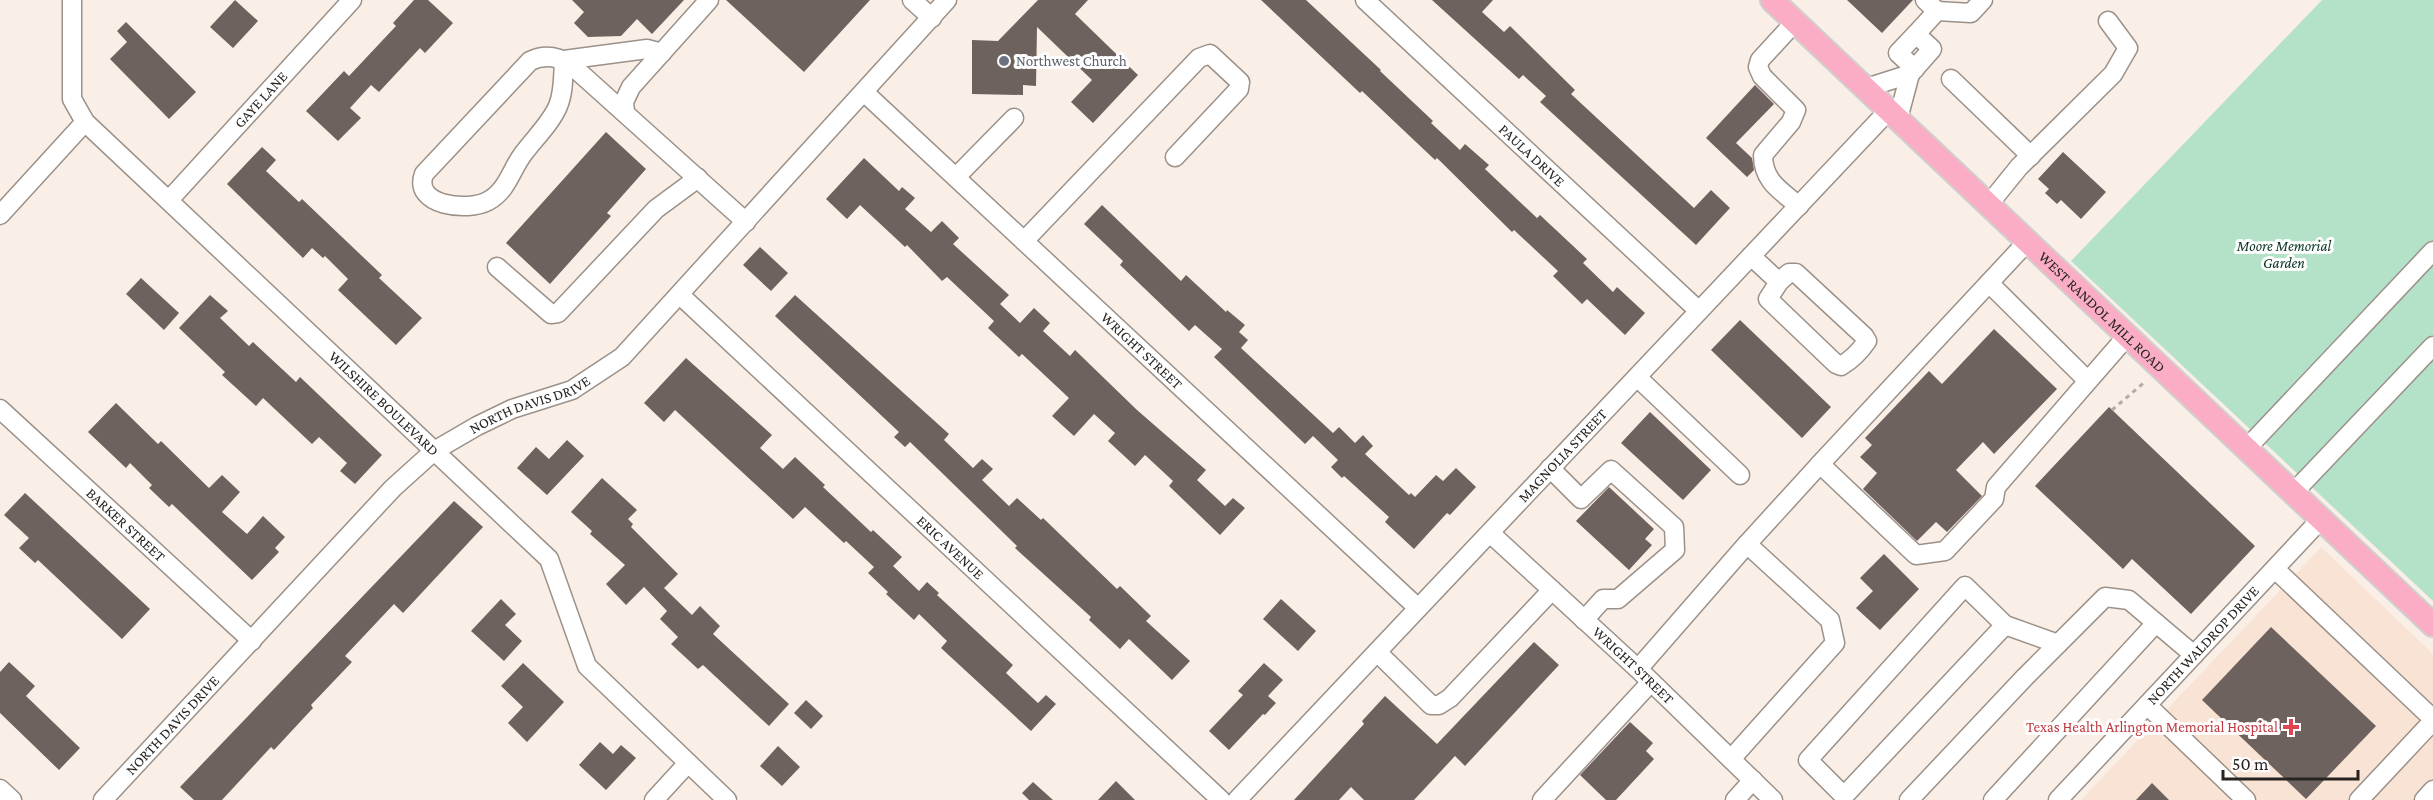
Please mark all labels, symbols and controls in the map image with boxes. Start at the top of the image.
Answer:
place label: Northwest Church [1016,53,1127,69]
marker: Northwest Church [997,54,1011,68]
street label: GAYE LANE [231,68,290,131]
street label: PAULA DRIVE [1496,121,1568,190]
park label: Moore Memorial Garden [2236,238,2331,271]
street label: WEST RANDOL MILL ROAD [2035,248,2168,375]
street label: WRIGHT STREET [1098,309,1185,392]
street label: WILSHIRE BOULEVARD [326,348,442,459]
street label: NORTH DAVIS DRIVE [466,372,593,437]
street label: MAGNOLIA STREET [1515,406,1610,505]
street label: BARKER STREET [83,485,168,565]
street label: ERIC AVENUE [914,512,987,582]
street label: NORTH WALDROP DRIVE [2144,583,2262,708]
street label: WRIGHT STREET [1590,624,1677,707]
street label: NORTH DAVIS DRIVE [123,672,222,778]
marker: Texas Health Arlington Memorial Hospital [2282,718,2300,736]
place label: Texas Health Arlington Memorial Hospital [2026,719,2278,736]
scale bar [2223,743,2358,781]
text: 50 m [2232,754,2269,774]

